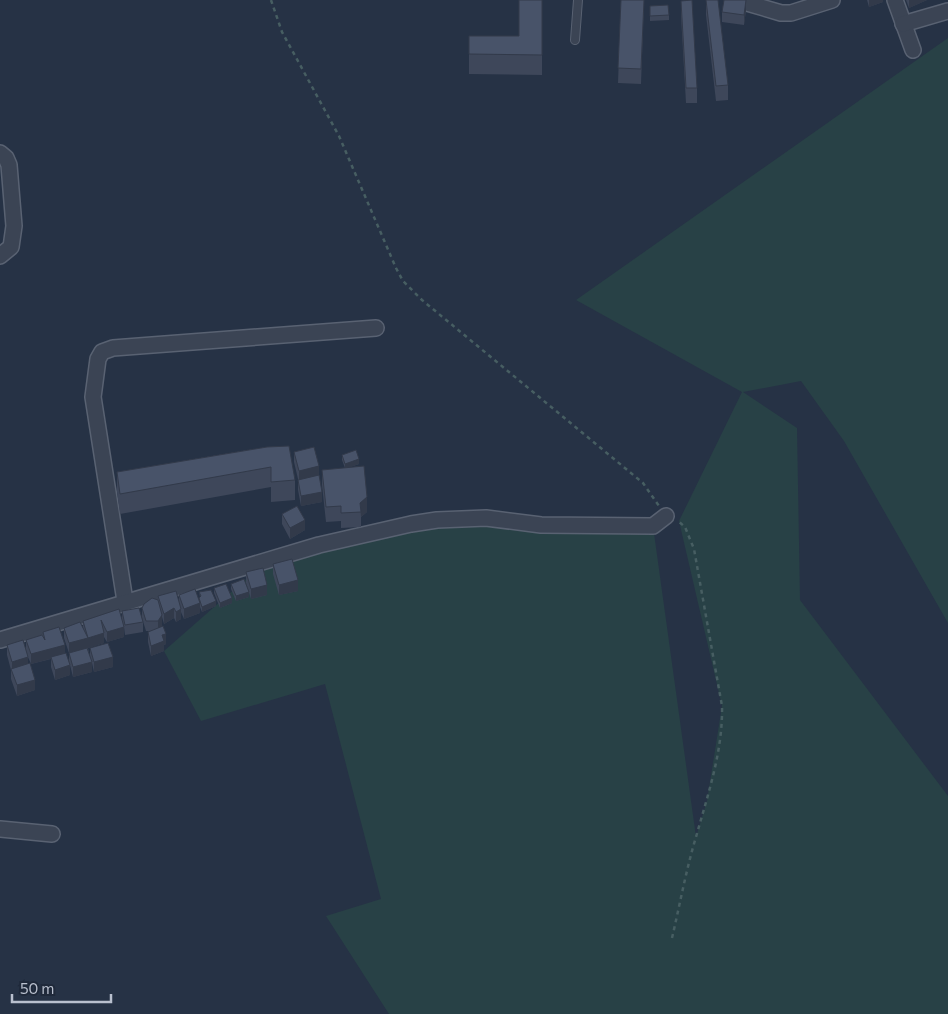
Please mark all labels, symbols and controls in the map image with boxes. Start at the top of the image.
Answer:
scale bar [12,972,111,1004]
text: 50 m [20,979,54,997]

